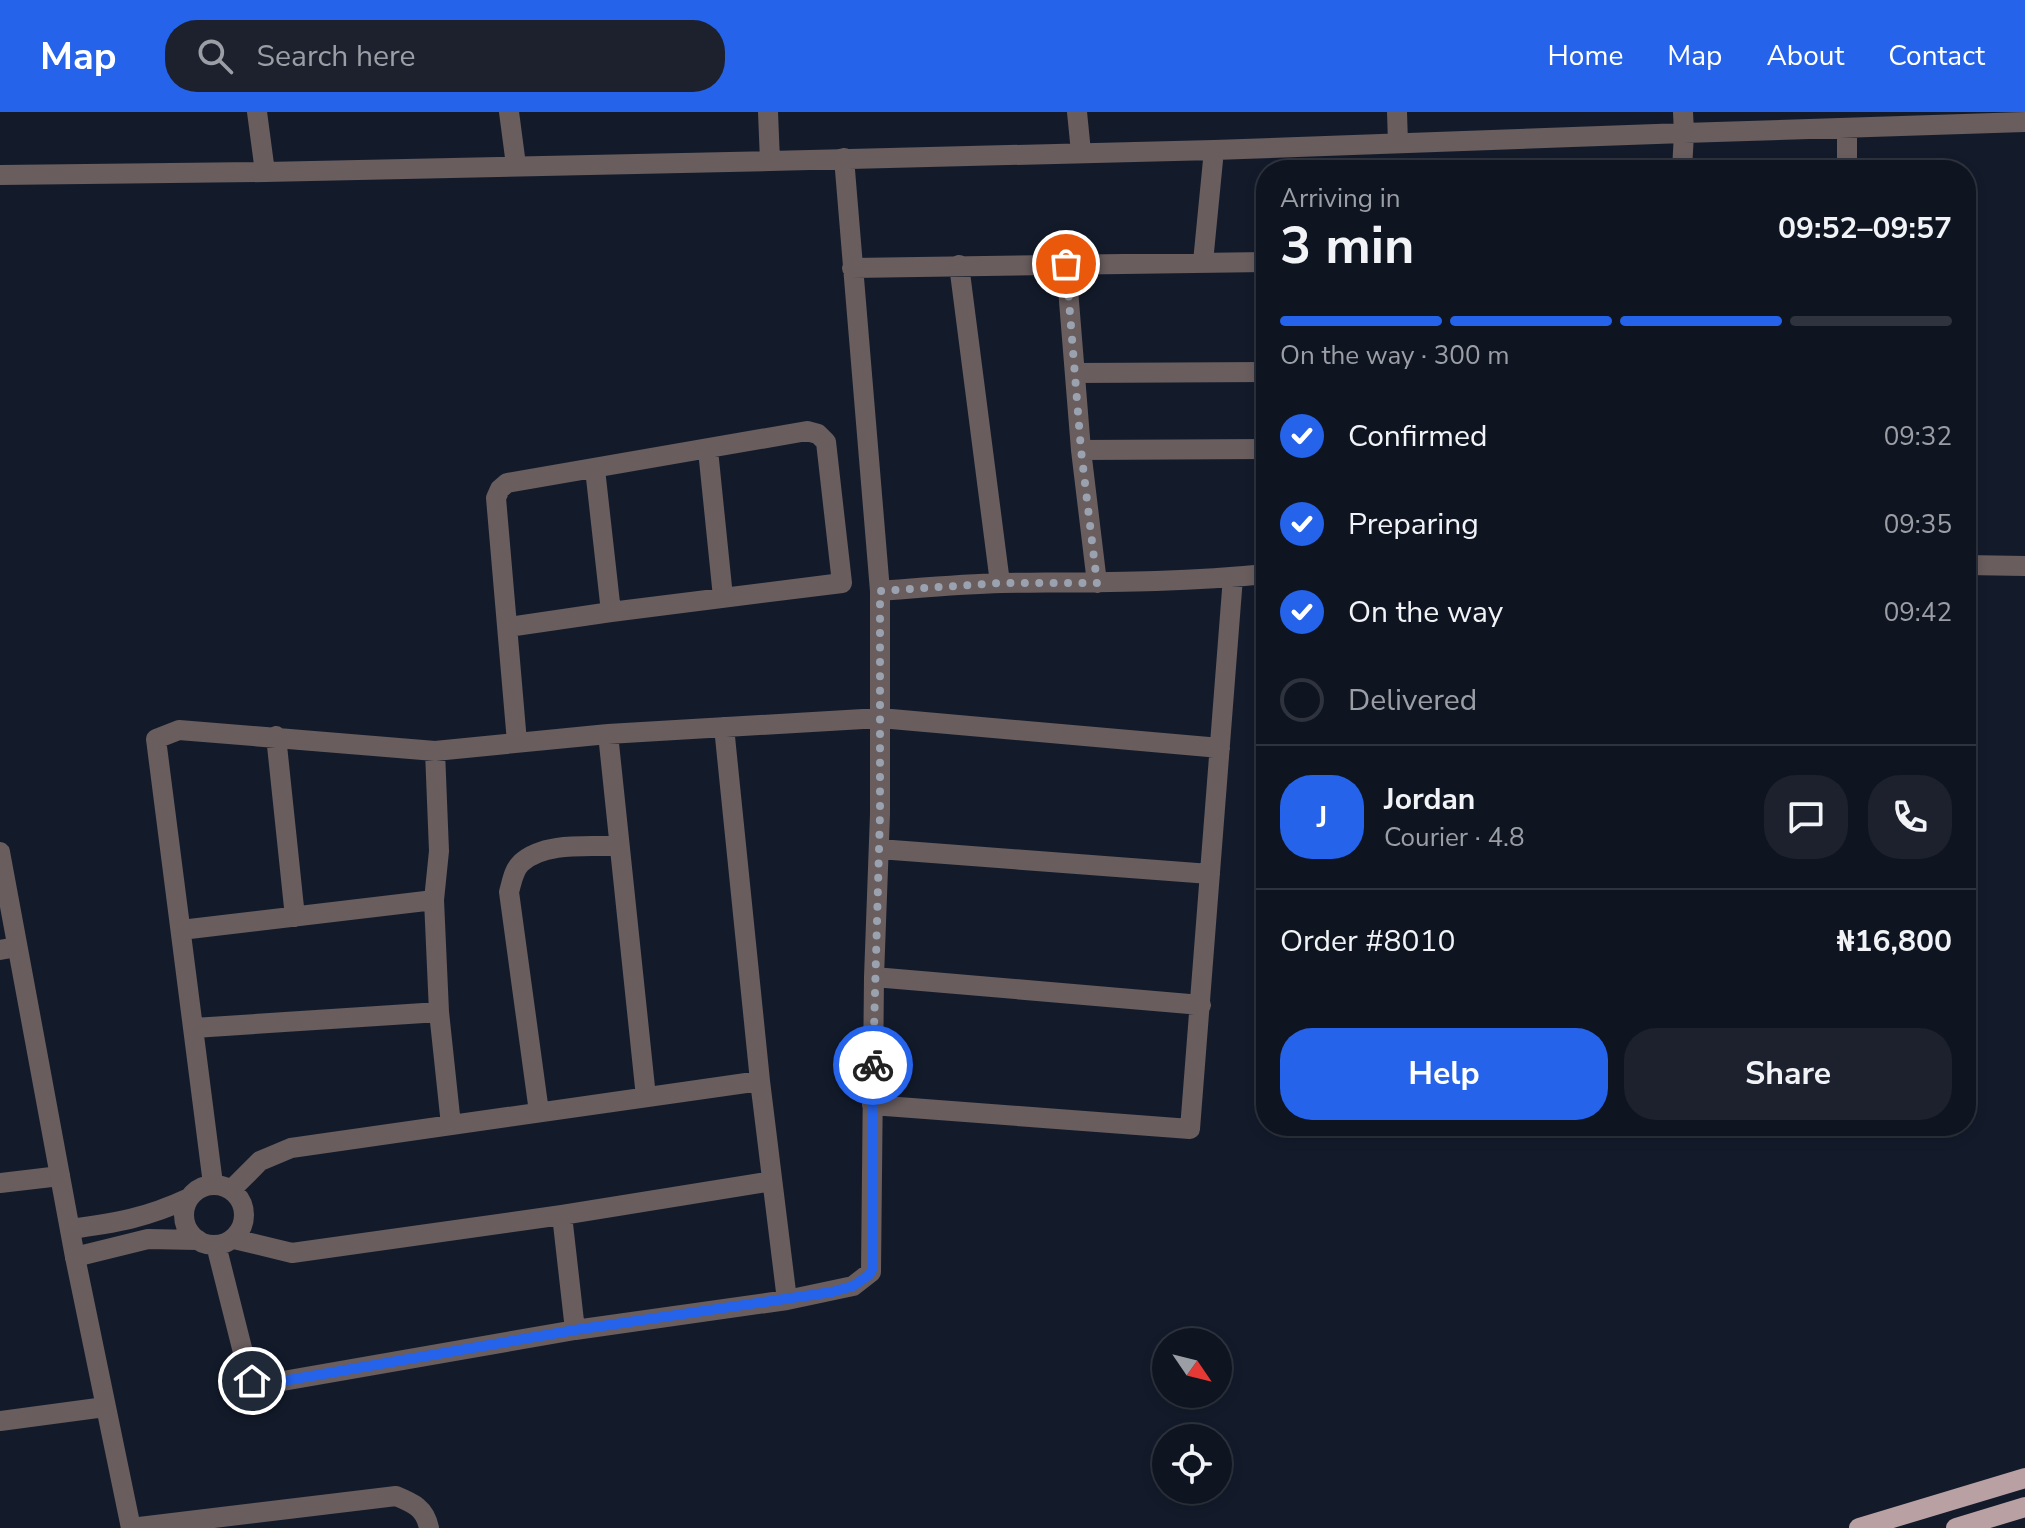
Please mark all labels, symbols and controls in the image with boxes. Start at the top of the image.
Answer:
search box [165,20,725,92]
text: Map [40,31,117,82]
icon: search [193,34,237,78]
text: Search here [257,36,416,77]
text: Home [1548,37,1623,75]
text: Map [1667,37,1722,75]
text: About [1766,37,1844,75]
text: Contact [1888,37,1985,75]
text: Arriving in [1280,181,1401,216]
text: 09:52–09:57 [1778,208,1952,249]
text: 3 min [1280,210,1415,281]
pin [1032,230,1100,298]
icon: bag [1044,242,1088,286]
text: On the way · 300 m [1280,338,1509,373]
icon: check [1280,414,1324,458]
text: Confirmed [1348,416,1488,457]
text: 09:32 [1884,419,1952,454]
icon: check [1280,502,1324,546]
text: Preparing [1348,504,1479,545]
text: 09:35 [1884,507,1952,542]
icon: check [1280,590,1324,634]
text: On the way [1348,592,1503,633]
text: 09:42 [1884,595,1952,630]
text: Delivered [1348,680,1477,721]
button: chat [1764,775,1848,859]
button: phone [1868,775,1952,859]
text: Jordan [1384,779,1475,820]
text: J [1317,797,1327,838]
text: Courier · 4.8 [1384,820,1525,855]
text: Order #8010 [1280,921,1455,962]
text: ₦16,800 [1837,921,1952,962]
courier [833,1025,913,1105]
button: Help [1280,1028,1608,1120]
button: Share [1624,1028,1952,1120]
icon: bike [851,1043,895,1087]
north arrow [1152,1328,1232,1408]
map controls [1152,1328,1232,1504]
pin [218,1347,286,1415]
icon: home [230,1359,274,1403]
button: locate [1152,1424,1232,1504]

